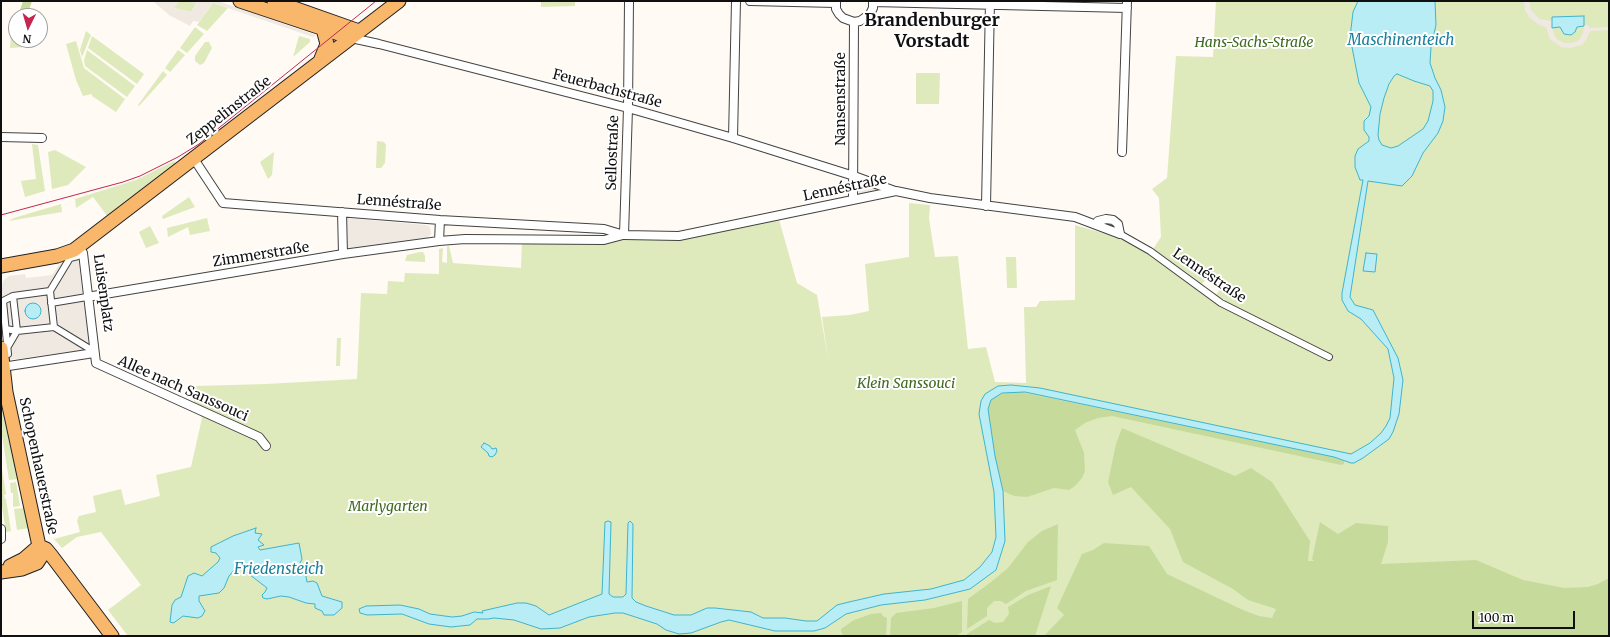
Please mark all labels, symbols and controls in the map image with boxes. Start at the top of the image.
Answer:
north arrow [8,8,48,48]
district label: Brandenburger Vorstadt [864,10,1000,52]
text: N [22,32,32,46]
water label: Maschinenteich [1347,32,1455,50]
park label: Hans-Sachs-Straße [1194,35,1314,51]
street label: Nansenstraße [833,52,849,146]
street label: Feuerbachstraße [551,66,663,112]
street label: Zeppelinstraße [184,73,274,149]
street label: Sellostraße [603,115,623,191]
street label: Lennéstraße [802,171,888,205]
street label: Lennéstraße [356,192,442,214]
street label: Zimmerstraße [212,239,310,271]
street label: Lennéstraße [1169,245,1249,307]
street label: Luisenplatz [89,253,117,333]
street label: Allee nach Sanssouci [115,353,251,425]
park label: Klein Sanssouci [857,376,955,392]
street label: Schopenhauerstraße [15,396,61,536]
park label: Marlygarten [348,499,428,515]
water label: Friedensteich [234,561,324,579]
scale bar [1474,603,1577,629]
text: 100 m [1479,610,1514,625]

